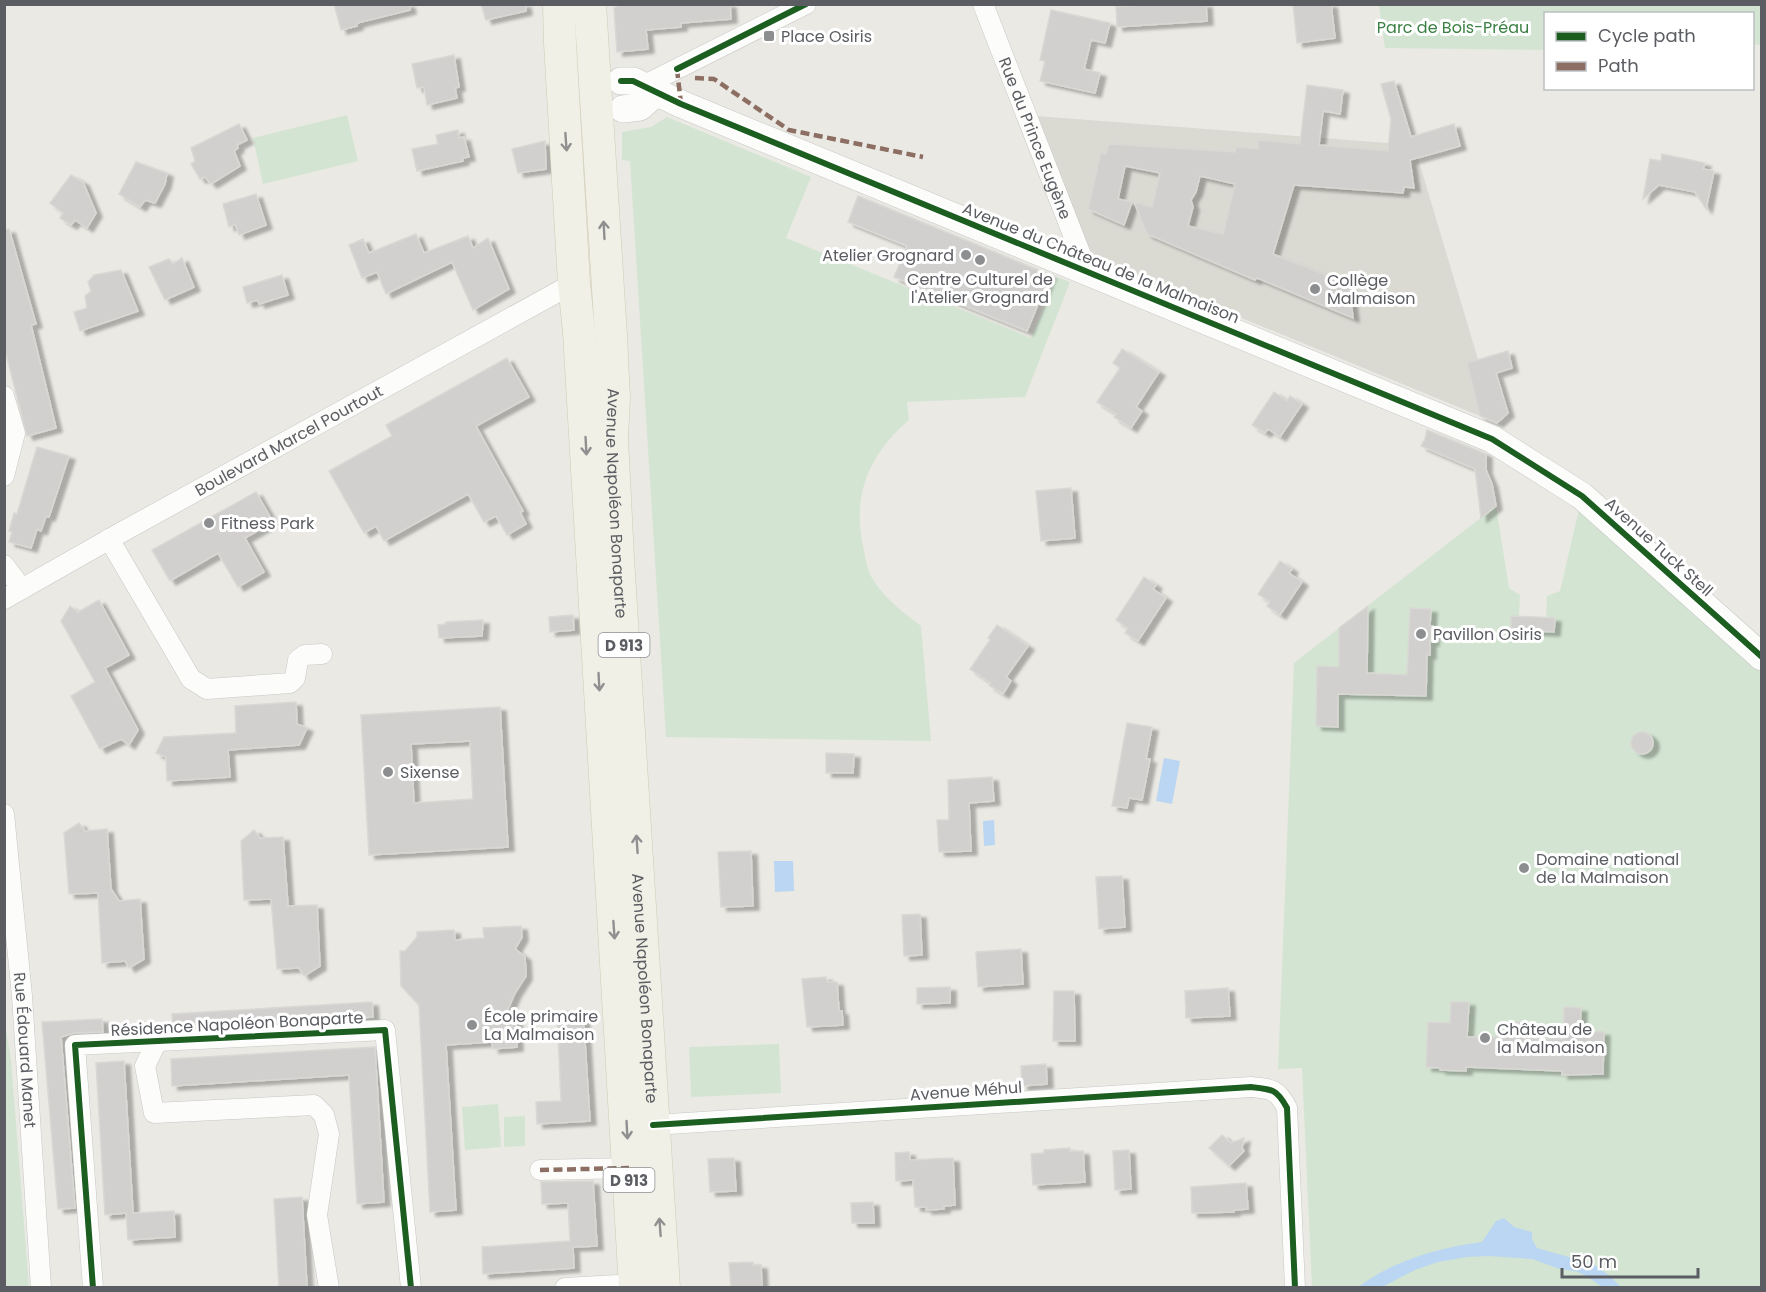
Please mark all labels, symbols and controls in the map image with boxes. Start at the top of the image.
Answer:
legend [1544,12,1754,90]
park label: Parc de Bois-Préau [1377,16,1529,39]
text: Cycle path [1598,23,1696,48]
place label: Place Osiris [781,25,872,48]
marker: Place Osiris [762,29,776,43]
text: Path [1598,53,1639,78]
street label: Rue du Prince Eugène [993,54,1077,223]
one-way arrow [561,132,572,152]
street label: Avenue du Château de la Malmaison [959,197,1243,329]
one-way arrow [599,221,610,241]
place label: Atelier Grognard [822,244,954,267]
marker: Atelier Grognard [959,248,973,262]
marker: Centre Culturel de l'Atelier Grognard [973,253,987,267]
place label: Centre Culturel de l'Atelier Grognard [907,268,1053,309]
place label: Collège Malmaison [1327,269,1416,310]
marker: Collège Malmaison [1308,282,1322,296]
street label: Boulevard Marcel Pourtout [191,379,387,501]
street label: Avenue Napoléon Bonaparte [601,387,633,619]
one-way arrow [580,435,591,455]
street label: Avenue Tuck Stell [1600,492,1718,602]
place label: Fitness Park [221,512,315,535]
marker: Fitness Park [202,516,216,530]
place label: Pavillon Osiris [1433,623,1542,646]
marker: Pavillon Osiris [1414,627,1428,641]
road number: D 913 [598,633,650,657]
one-way arrow [594,672,605,692]
place label: Sixense [400,761,460,784]
marker: Sixense [381,765,395,779]
one-way arrow [631,835,642,855]
place label: Domaine national de la Malmaison [1536,848,1679,889]
marker: Domaine national de la Malmaison [1517,861,1531,875]
street label: Avenue Napoléon Bonaparte [626,872,664,1104]
one-way arrow [609,920,620,940]
street label: Rue Édouard Manet [8,971,42,1129]
place label: École primaire La Malmaison [484,1005,598,1046]
street label: Résidence Napoléon Bonaparte [110,1006,364,1042]
marker: École primaire La Malmaison [465,1018,479,1032]
place label: Château de la Malmaison [1497,1018,1605,1059]
marker: Château de la Malmaison [1478,1031,1492,1045]
street label: Avenue Méhul [909,1076,1023,1106]
one-way arrow [621,1120,632,1140]
road number: D 913 [604,1168,654,1192]
one-way arrow [654,1218,665,1238]
scale bar [1562,1241,1698,1279]
text: 50 m [1571,1249,1617,1274]

